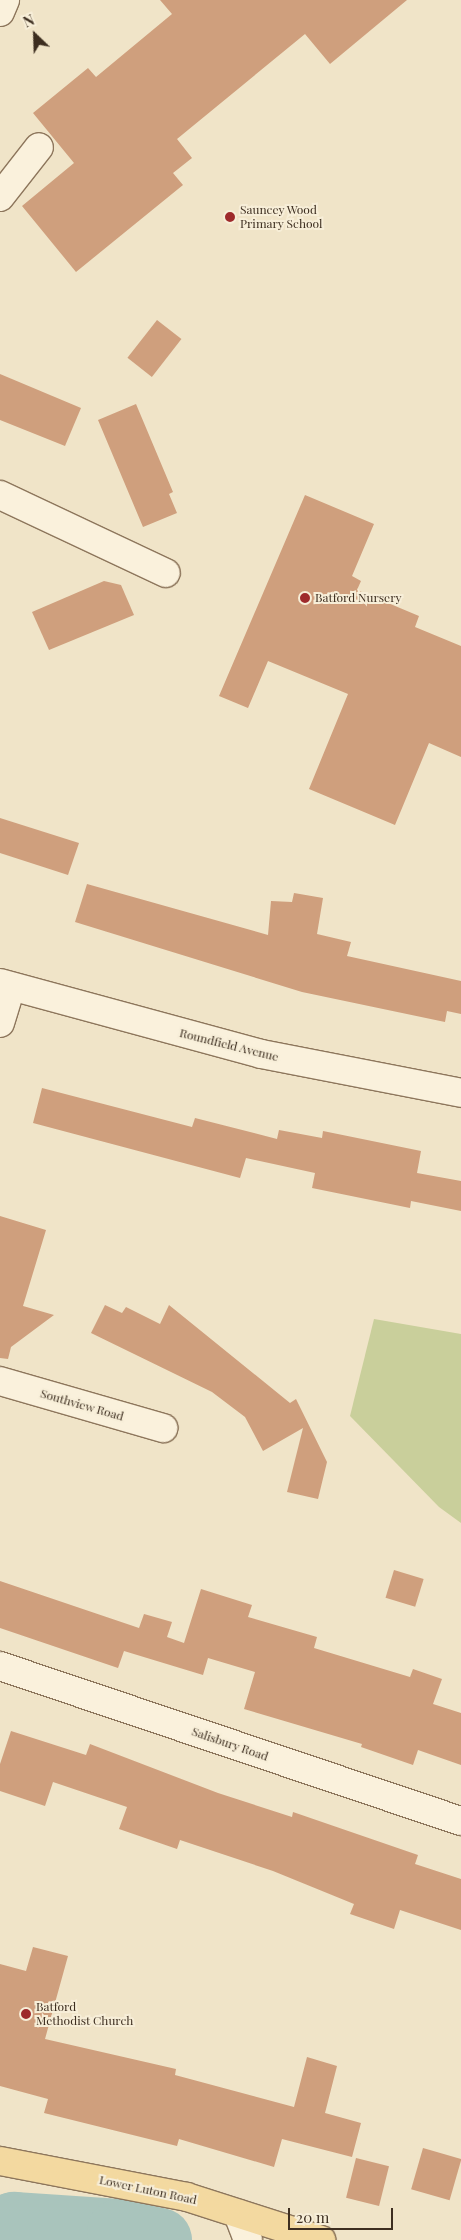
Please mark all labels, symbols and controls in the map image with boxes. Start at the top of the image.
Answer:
north arrow [10,10,60,60]
text: N [20,10,37,32]
place label: Sauncey Wood Primary School [240,203,323,231]
marker: Sauncey Wood Primary School [224,211,236,223]
place label: Batford Nursery [315,591,402,605]
marker: Batford Nursery [299,592,311,604]
street label: Roundfield Avenue [178,1026,280,1064]
street label: Southview Road [39,1386,125,1424]
street label: Salisbury Road [190,1724,270,1764]
place label: Batford Methodist Church [36,2000,134,2028]
marker: Batford Methodist Church [20,2008,32,2020]
street label: Lower Luton Road [98,2173,198,2207]
scale bar [291,2198,396,2230]
text: 20 m [296,2207,329,2227]

